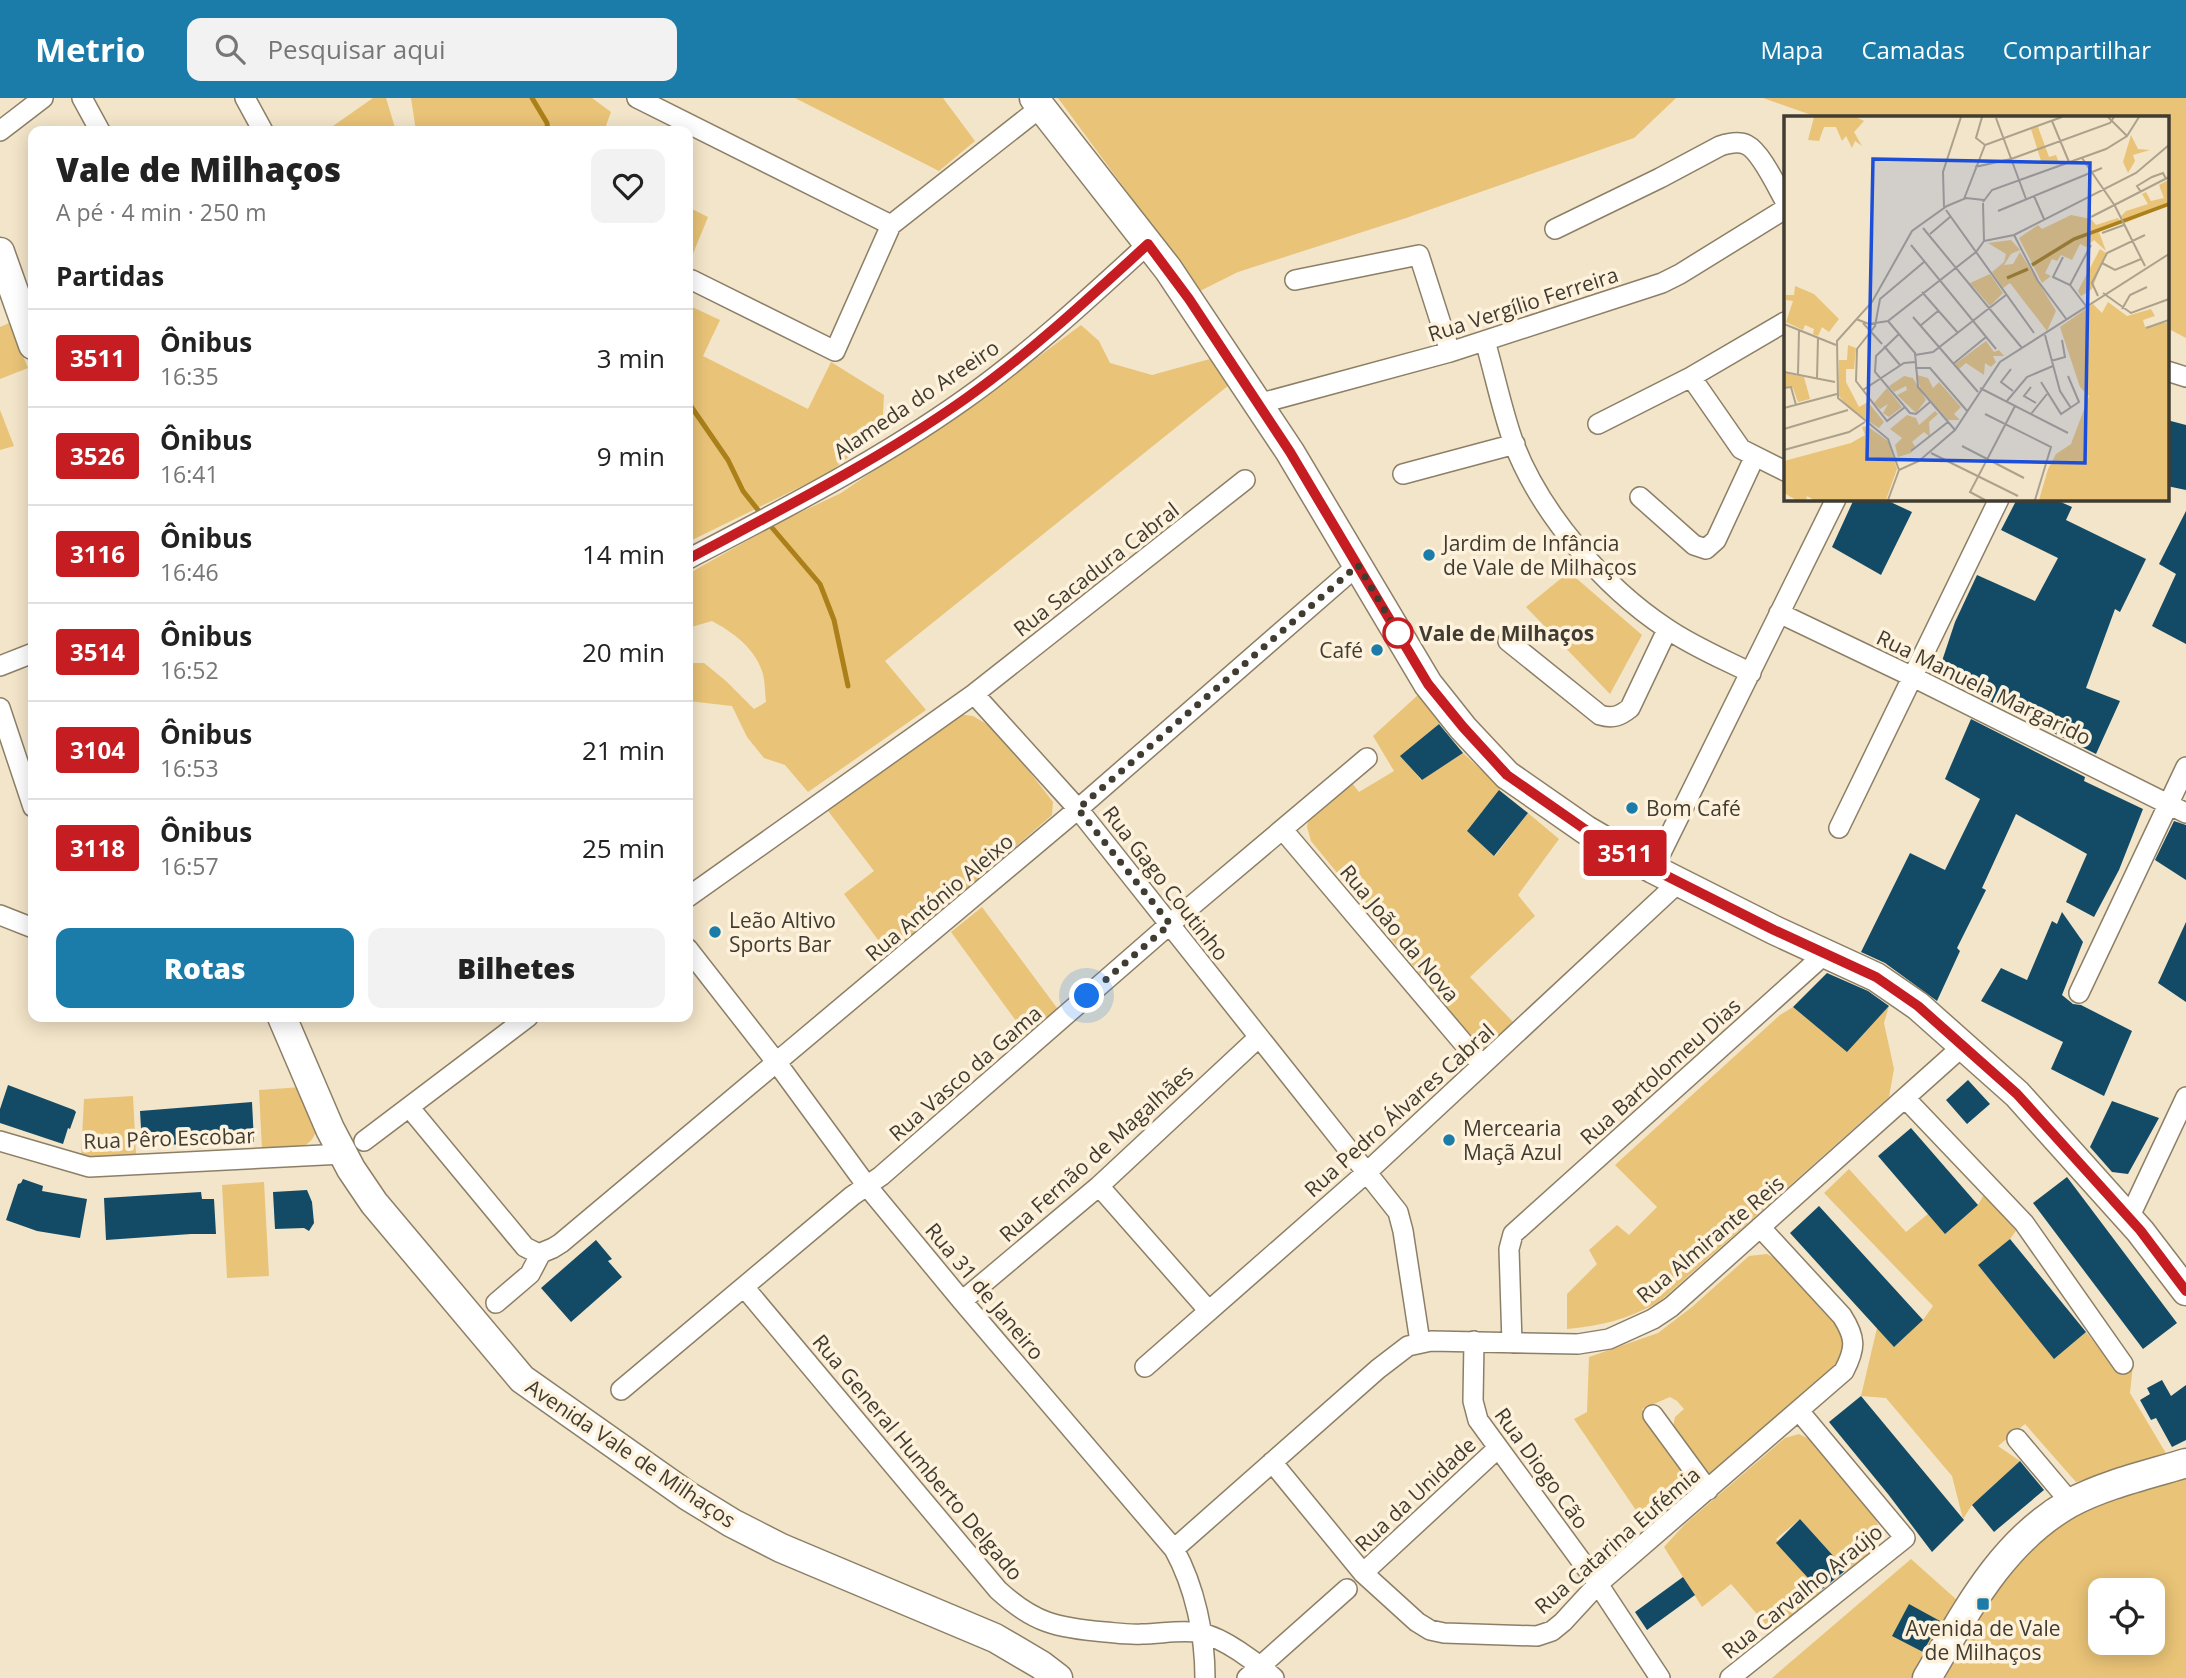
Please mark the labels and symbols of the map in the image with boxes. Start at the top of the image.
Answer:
inset map [1784,116,2168,500]
street label: Rua Vergílio Ferreira [1424,260,1622,348]
street label: Alameda do Areeiro [828,333,1004,465]
street label: Rua Sacadura Cabral [1008,496,1184,642]
place label: Jardim de Infância de Vale de Milhaços [1441,529,1637,581]
marker: Jardim de Infância de Vale de Milhaços [1421,547,1437,563]
marker: Vale de Milhaços [1383,618,1413,648]
place label: Vale de Milhaços [1419,619,1594,647]
street label: Rua Manuela Margarido [1872,623,2096,751]
place label: Café [1319,636,1363,664]
marker: Café [1369,642,1385,658]
place label: Bom Café [1646,794,1741,822]
street label: Rua Gago Coutinho [1097,800,1235,966]
marker: Bom Café [1624,800,1640,816]
street label: Rua António Aleixo [859,827,1019,967]
line badge: 3511 [1576,830,1674,876]
street label: Rua João da Nova [1334,858,1466,1008]
place label: Leão Altivo Sports Bar [729,906,836,958]
marker: Leão Altivo Sports Bar [707,924,723,940]
your location [1069,978,1104,1013]
street label: Rua Bartolomeu Dias [1574,991,1746,1151]
street label: Rua Vasco da Gama [883,999,1047,1147]
street label: Rua Pedro Álvares Cabral [1298,1017,1500,1203]
street label: Rua Fernão de Magalhães [993,1058,1199,1248]
place label: Mercearia Maçã Azul [1463,1114,1562,1166]
street label: Rua Pêro Escobar [83,1121,256,1155]
marker: Mercearia Maçã Azul [1441,1132,1457,1148]
street label: Rua Almirante Reis [1630,1169,1790,1309]
street label: Rua 31 de Janeiro [919,1216,1051,1366]
street label: Rua General Humberto Delgado [807,1328,1029,1586]
street label: Avenida Vale de Milhaços [521,1372,741,1534]
street label: Rua Diogo Cão [1489,1402,1595,1534]
street label: Rua da Unidade [1349,1431,1481,1557]
street label: Rua Catarina Eufémia [1528,1460,1706,1620]
street label: Rua Carvalho Araújo [1716,1517,1888,1665]
marker: Avenida de Vale de Milhaços [1975,1596,1991,1612]
place label: Avenida de Vale de Milhaços [1905,1614,2061,1666]

